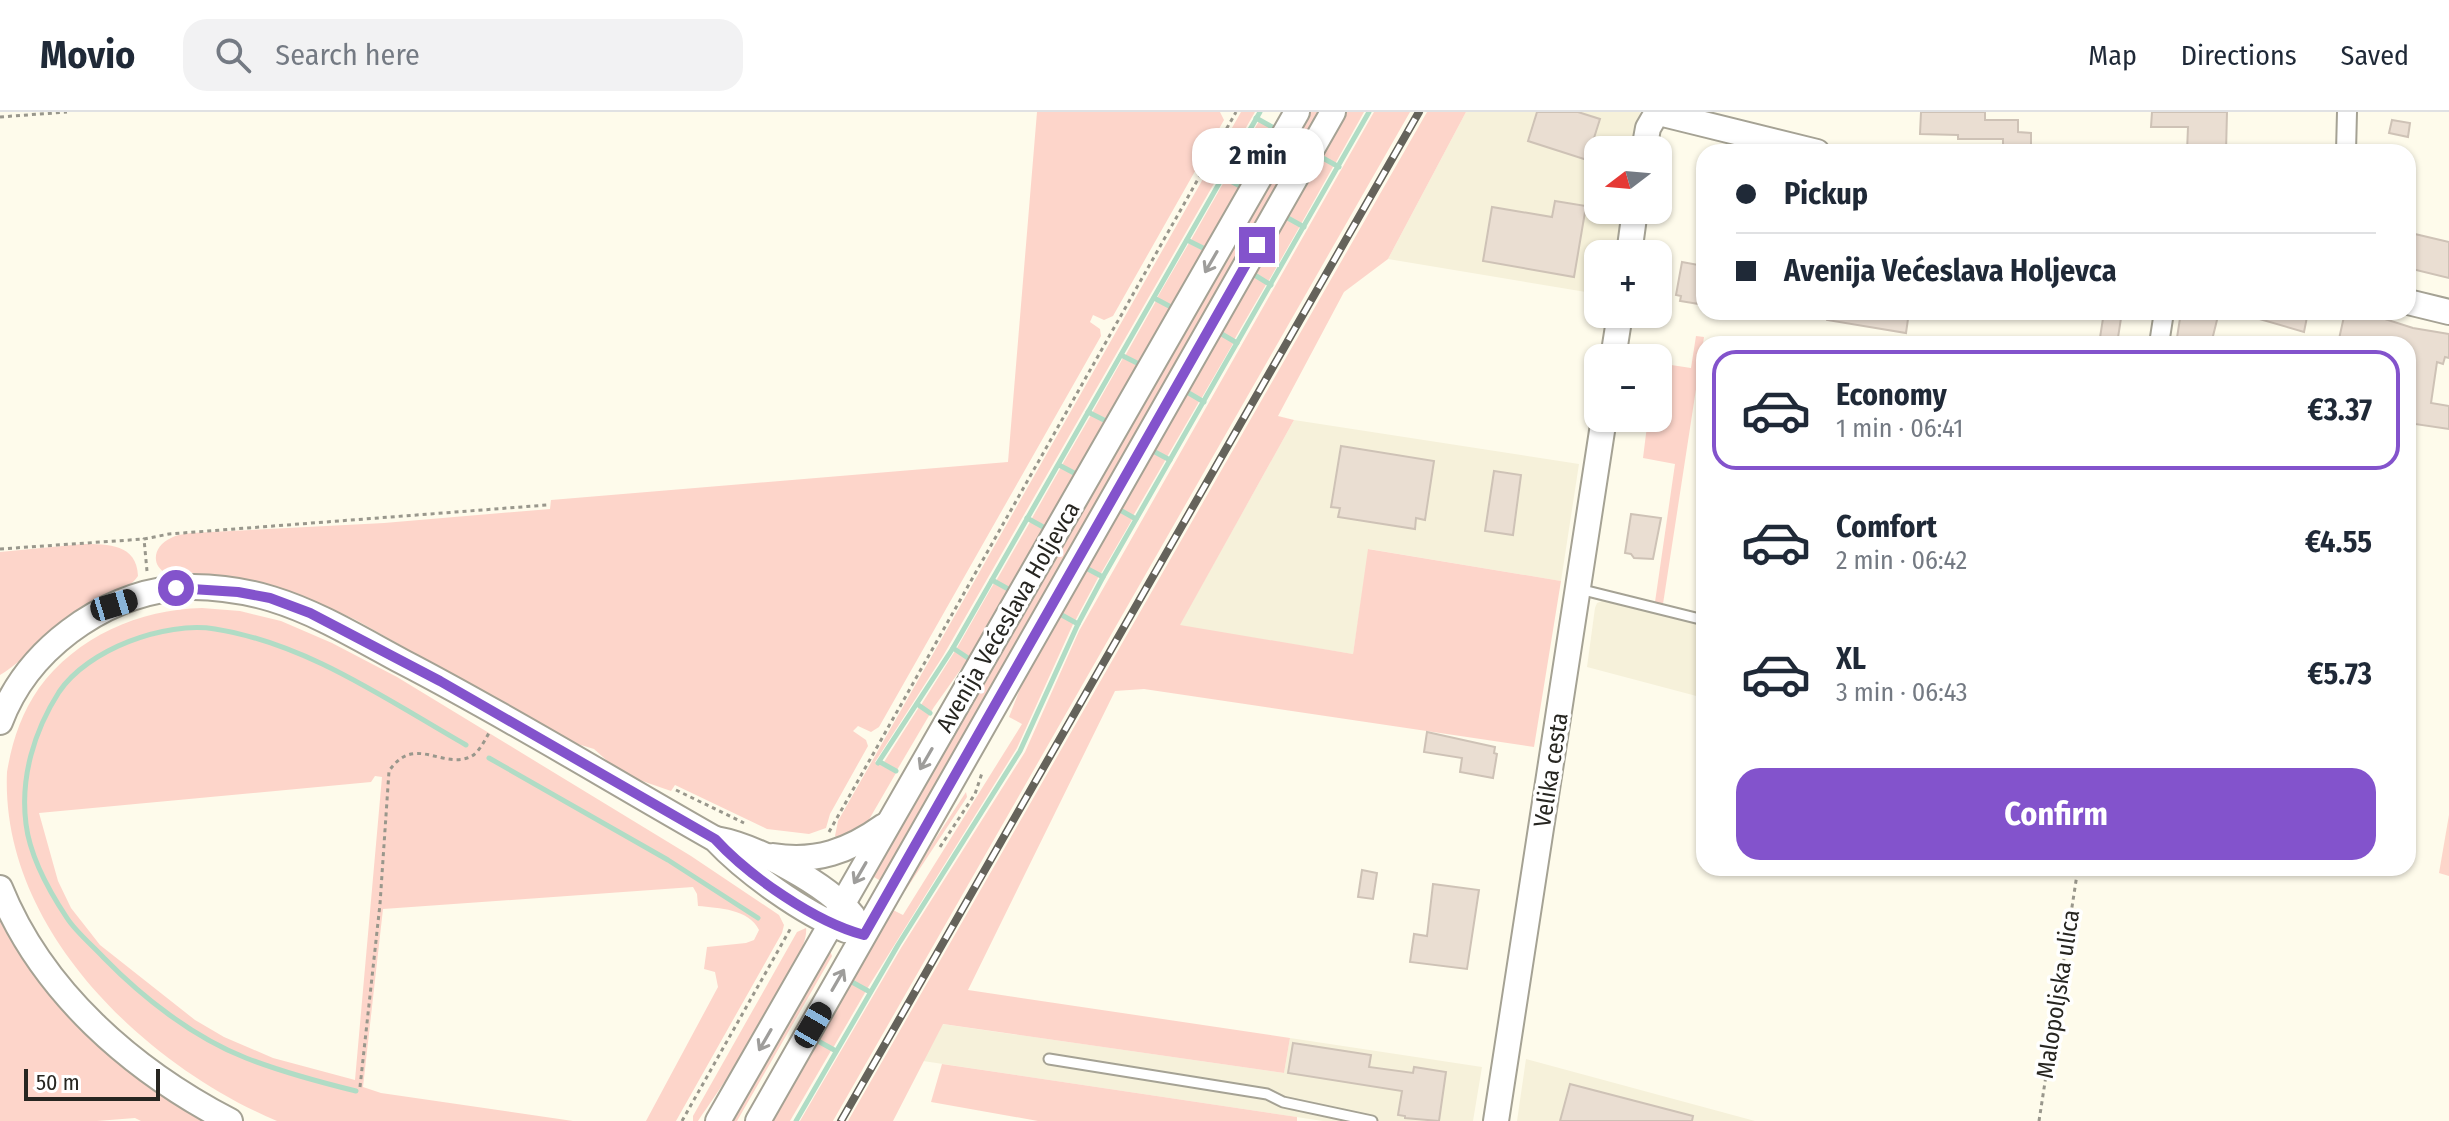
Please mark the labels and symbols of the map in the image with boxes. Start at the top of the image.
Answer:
callout: 2 min [1191,129,1323,185]
north arrow [1584,136,1672,224]
route end [1239,227,1275,263]
one-way arrow [1203,250,1219,273]
street label: Avenija Većeslava Holjevca [930,497,1086,737]
route start [158,570,194,606]
car [88,587,140,623]
street label: Velika cesta [1528,711,1574,829]
one-way arrow [918,747,934,770]
one-way arrow [852,861,868,884]
street label: Malopoljska ulica [2031,908,2085,1080]
one-way arrow [830,969,846,992]
car [791,998,835,1052]
one-way arrow [757,1028,773,1051]
scale bar [24,1065,160,1101]

